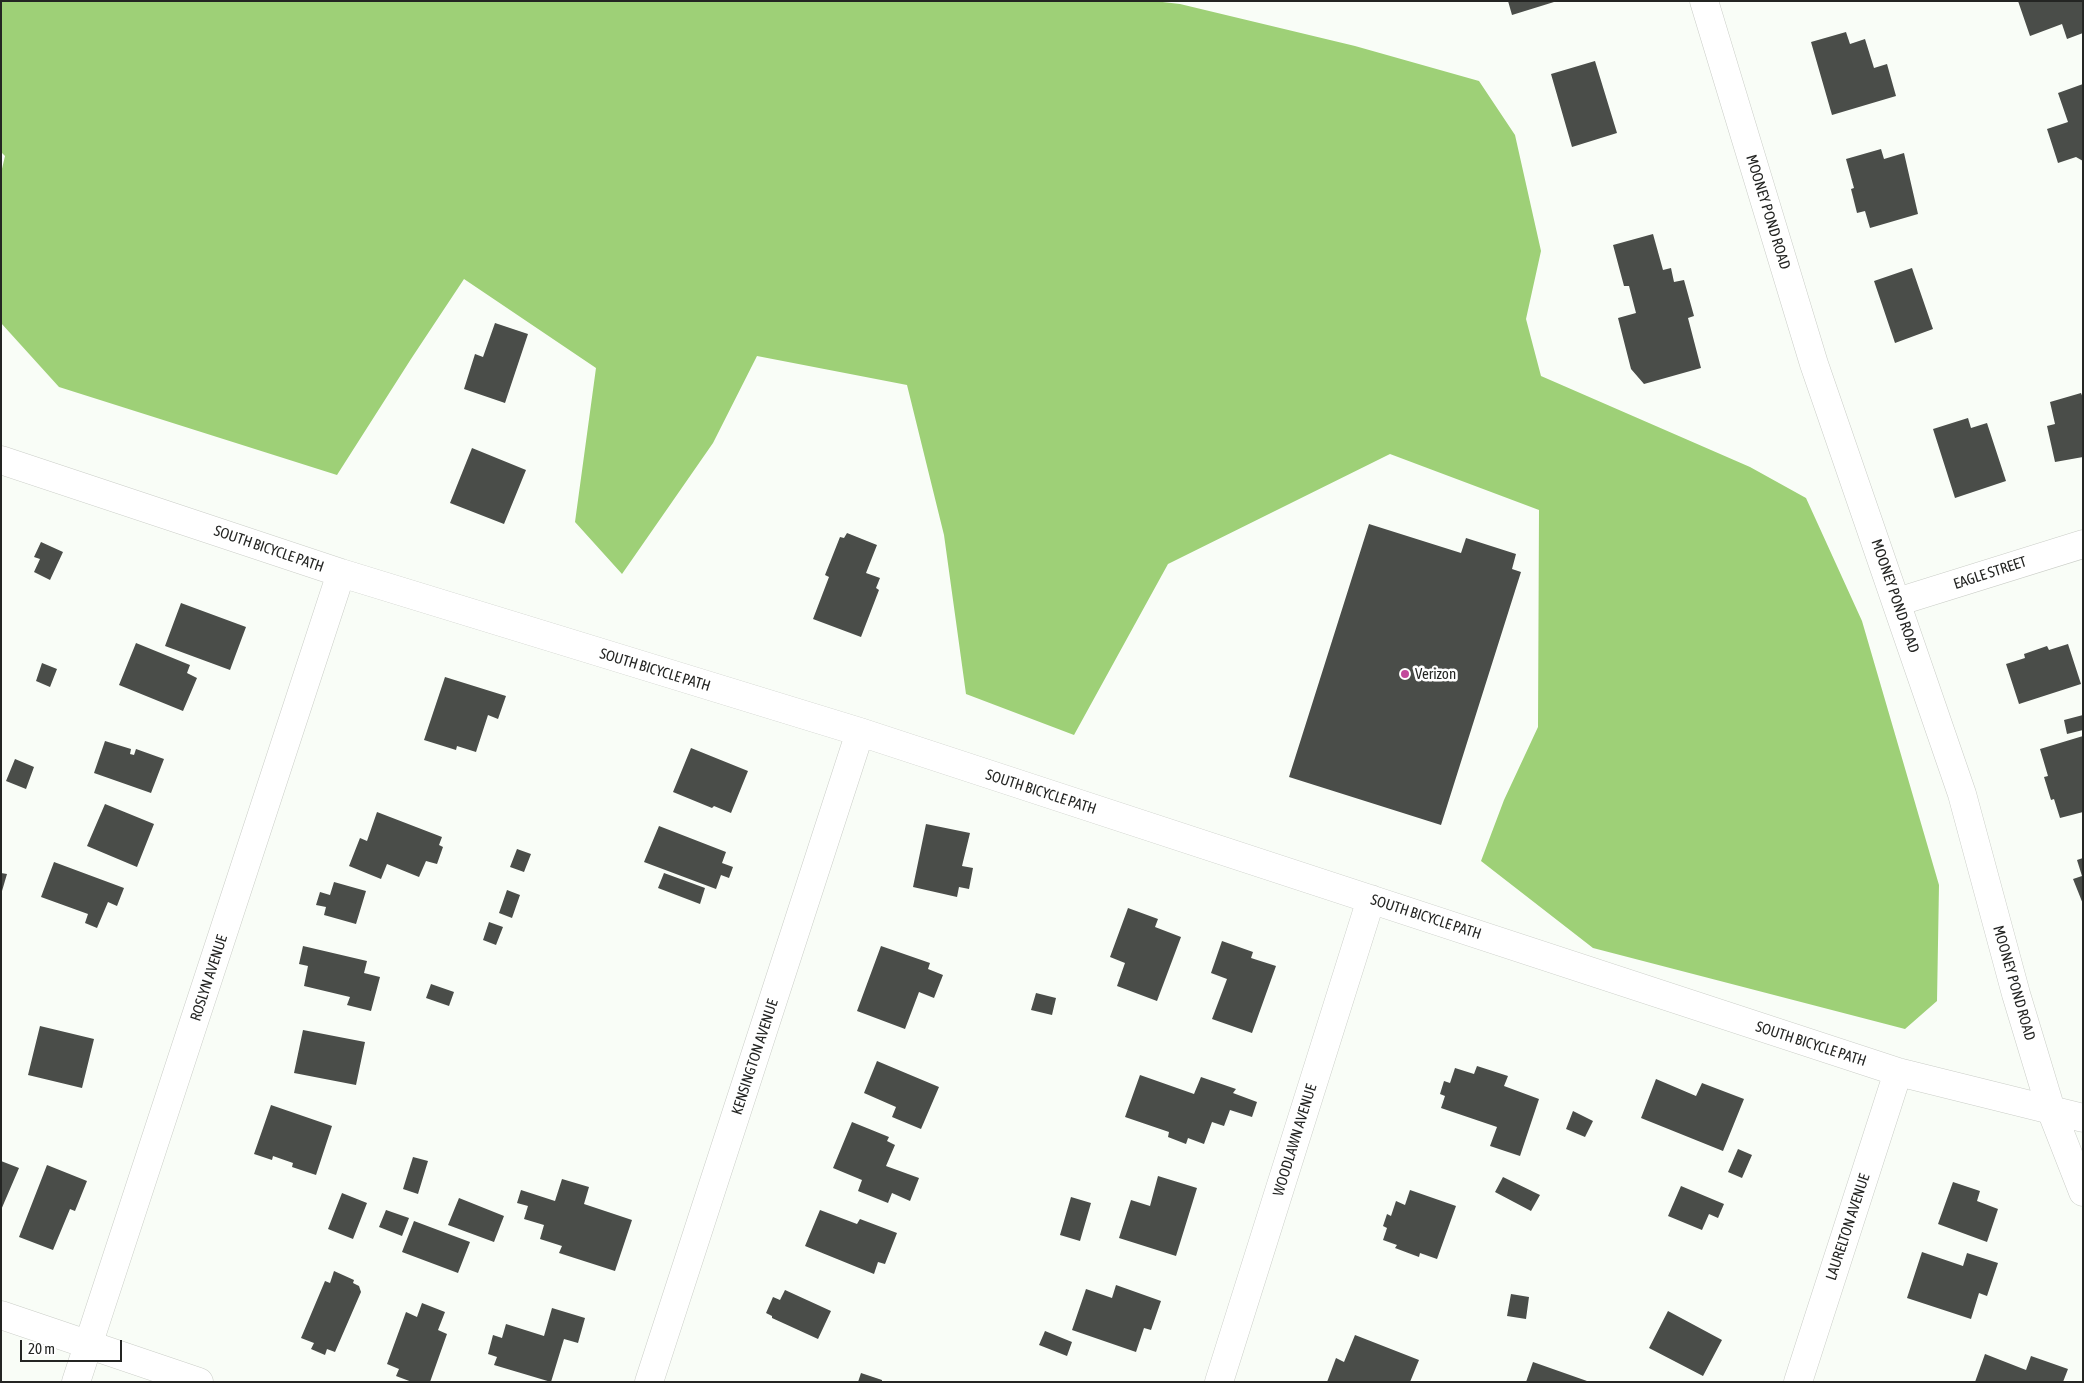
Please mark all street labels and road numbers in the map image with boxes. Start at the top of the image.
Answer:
street label: MOONEY POND ROAD [1742,153,1794,271]
street label: SOUTH BICYCLE PATH [212,522,326,576]
street label: MOONEY POND ROAD [1867,537,1923,655]
street label: EAGLE STREET [1951,553,2029,593]
street label: SOUTH BICYCLE PATH [597,645,713,695]
street label: SOUTH BICYCLE PATH [984,766,1098,818]
street label: SOUTH BICYCLE PATH [1369,891,1483,943]
street label: MOONEY POND ROAD [1989,923,2039,1043]
street label: ROSLYN AVENUE [187,933,231,1023]
street label: KENSINGTON AVENUE [728,997,782,1117]
street label: SOUTH BICYCLE PATH [1754,1018,1868,1070]
street label: WOODLAWN AVENUE [1269,1082,1321,1198]
street label: LAURELTON AVENUE [1822,1171,1874,1283]

